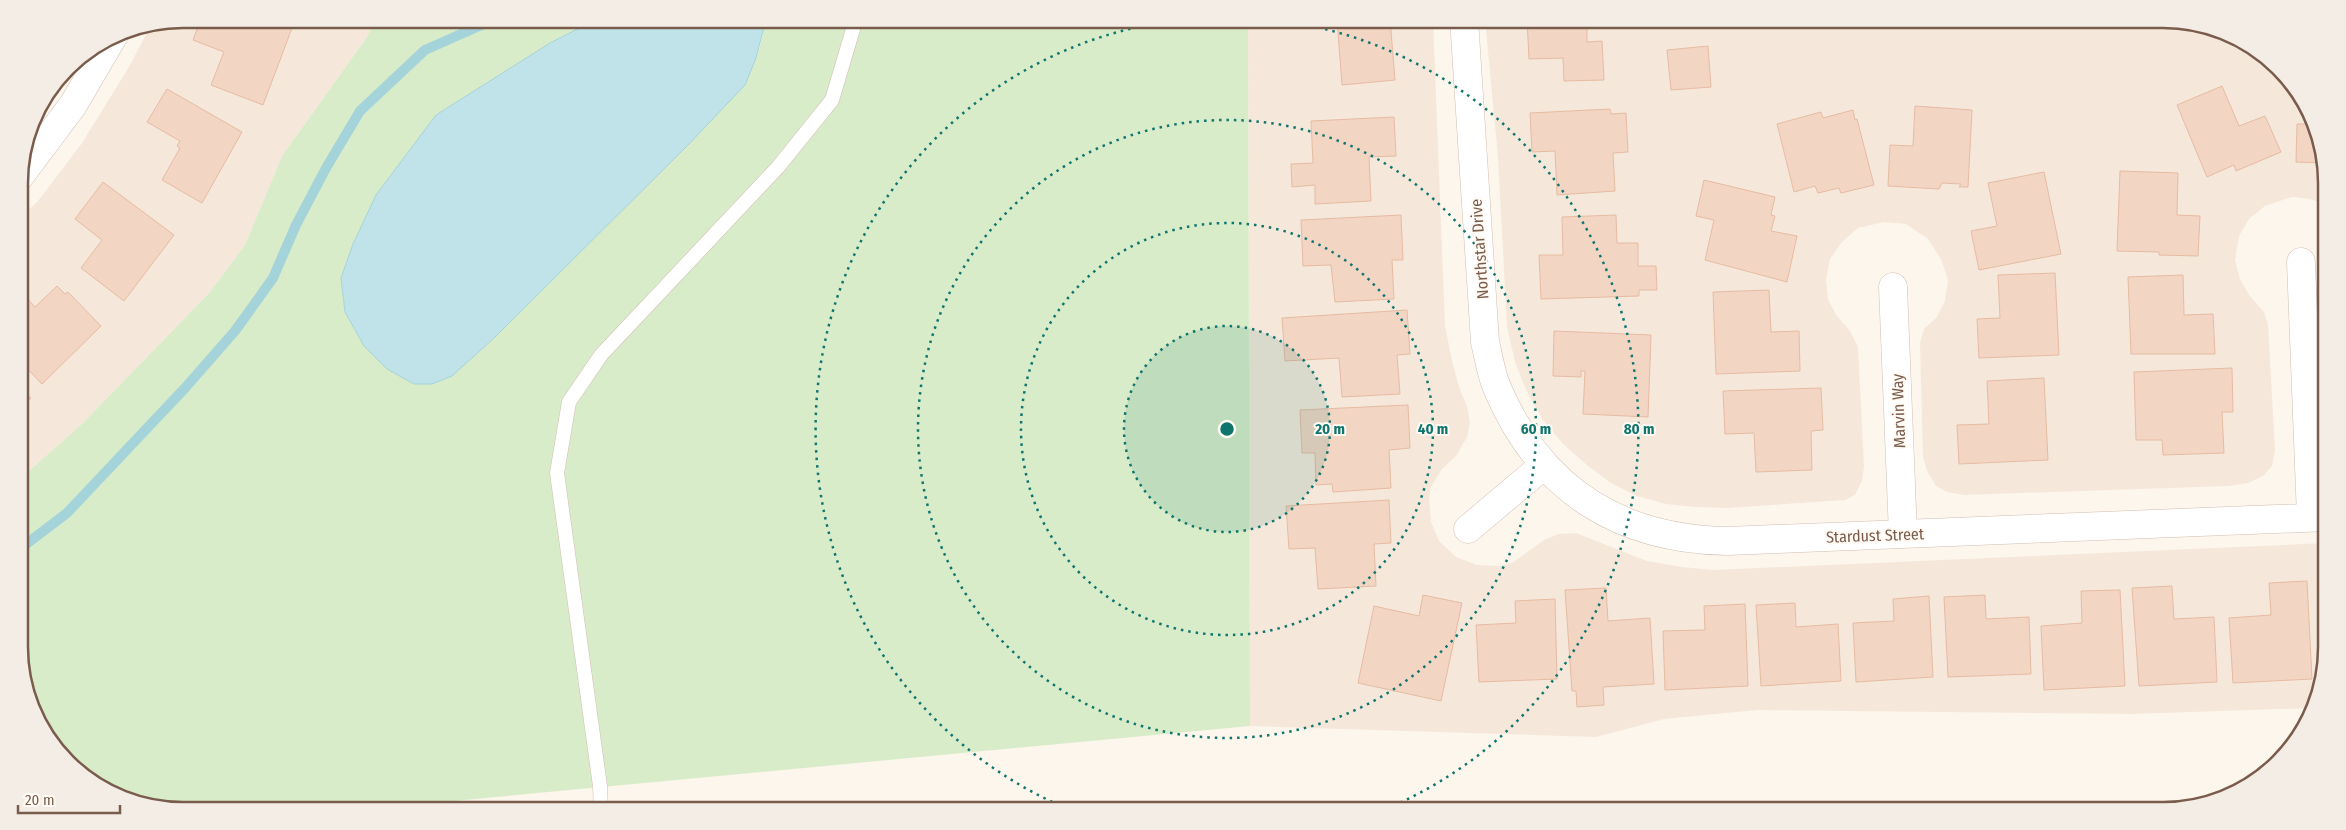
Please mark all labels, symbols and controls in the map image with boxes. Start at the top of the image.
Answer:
street label: Northstar Drive [1467,198,1492,300]
street label: Marvin Way [1888,373,1909,448]
centre of rings [1218,420,1236,438]
text: 20 m [1314,420,1345,438]
text: 40 m [1418,420,1448,438]
text: 60 m [1521,420,1551,438]
text: 80 m [1624,420,1654,438]
street label: Stardust Street [1826,524,1925,547]
scale bar [18,782,120,814]
text: 20 m [25,791,55,809]

